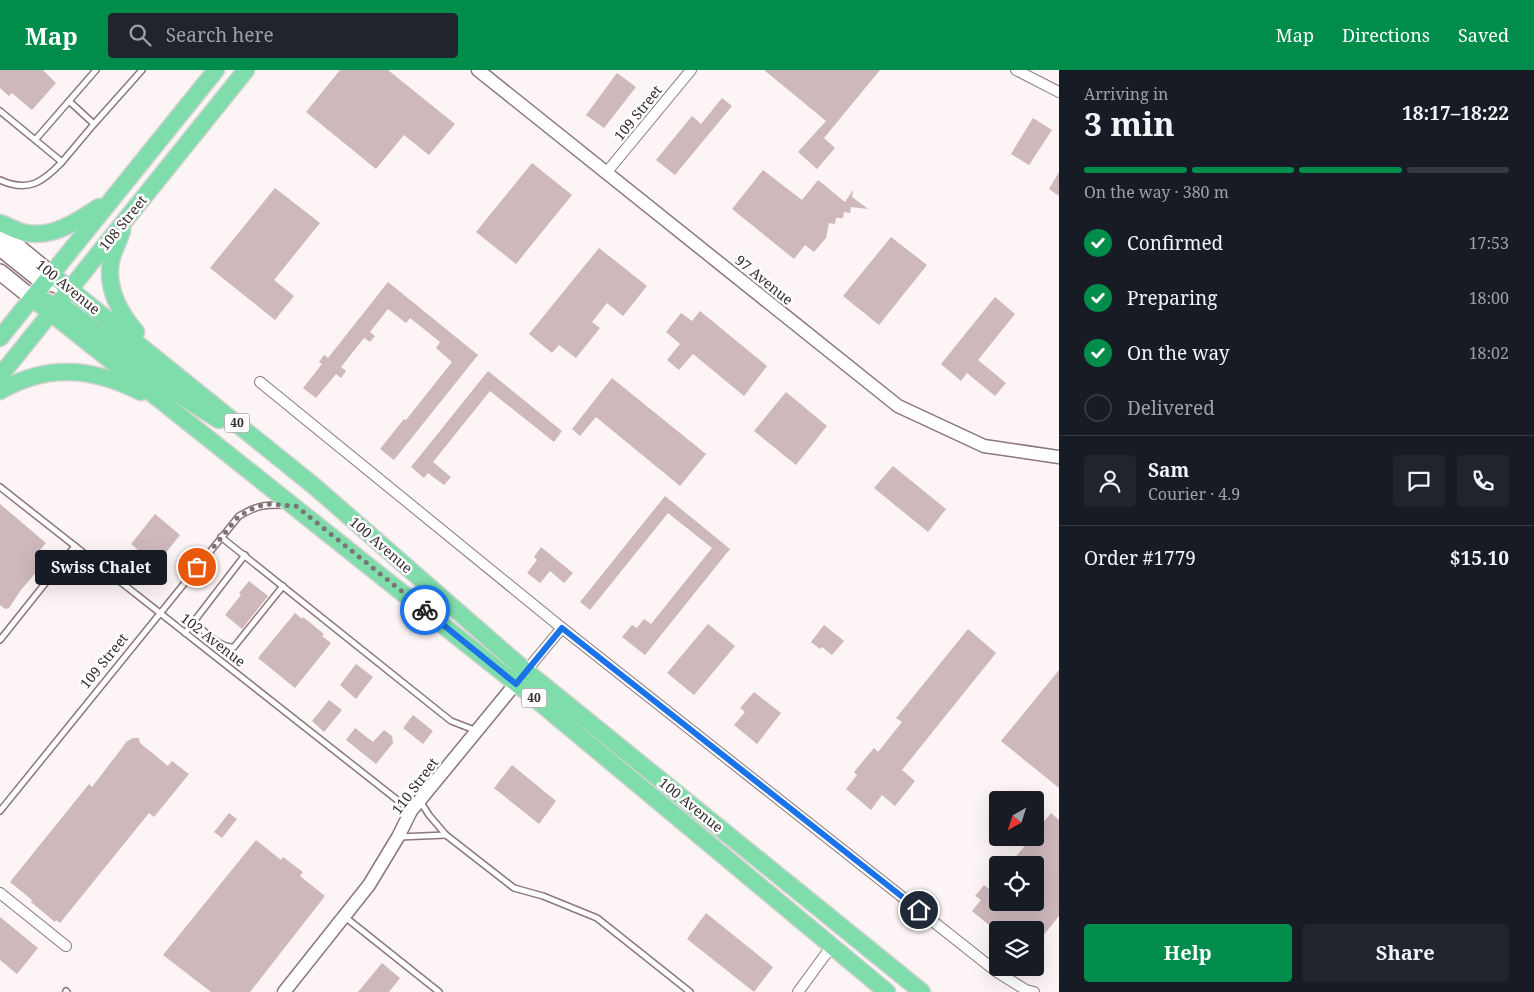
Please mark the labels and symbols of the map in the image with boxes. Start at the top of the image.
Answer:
street label: 109 Street [609,81,666,144]
street label: 108 Street [94,191,151,254]
street label: 97 Avenue [731,250,797,309]
street label: 100 Avenue [32,255,104,318]
road number: 40 [224,413,250,432]
street label: 100 Avenue [346,512,417,577]
pin [176,546,218,588]
callout: Swiss Chalet [34,550,167,584]
courier [400,585,450,635]
street label: 102 Avenue [177,608,250,671]
street label: 109 Street [75,629,132,692]
road number: 40 [522,688,546,708]
street label: 110 Street [387,754,442,818]
street label: 100 Avenue [655,773,727,836]
north arrow [989,791,1044,846]
pin [898,889,940,931]

